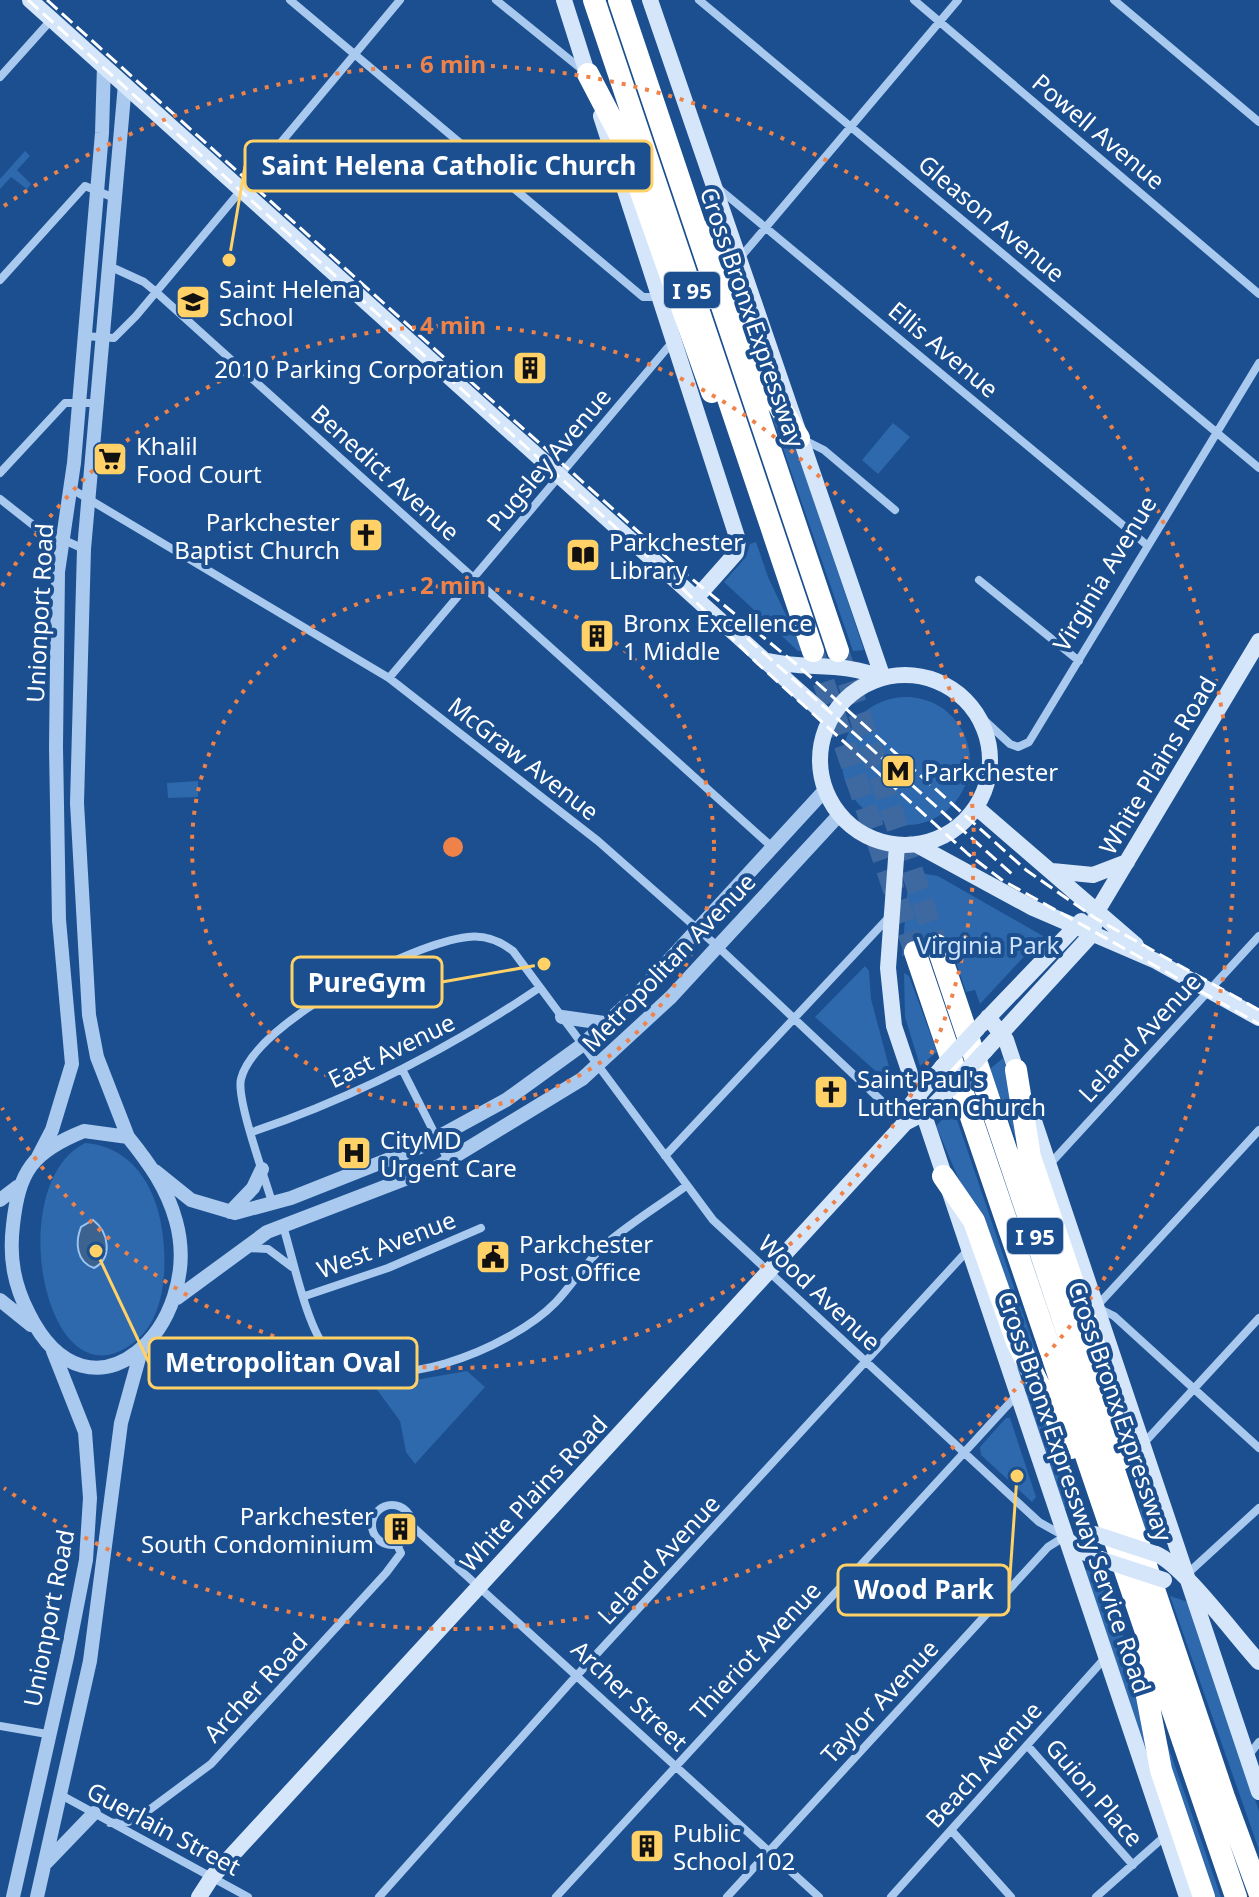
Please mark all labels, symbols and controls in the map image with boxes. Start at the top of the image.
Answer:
text: 6 min [420,47,486,80]
street label: Powell Avenue [1026,66,1172,196]
callout: Saint Helena Catholic Church [245,141,652,191]
text: Saint Helena Catholic Church [262,147,636,183]
street label: Gleason Avenue [912,147,1072,289]
street label: Cross Bronx Expressway [693,183,813,452]
place label: Saint Helena School [219,272,361,333]
road number: I 95 [664,272,720,308]
school or university icon: Saint Helena School [174,283,212,321]
street label: Ellis Avenue [882,293,1006,405]
text: 4 min [420,308,486,341]
building icon: 2010 Parking Corporation [511,349,549,387]
place label: 2010 Parking Corporation [214,352,504,385]
street label: Pugsley Avenue [478,380,618,538]
street label: Benedict Avenue [305,396,467,548]
place label: Khalil Food Court [136,429,262,490]
supermarket icon: Khalil Food Court [91,440,129,478]
street label: Virginia Avenue [1044,489,1164,657]
place label: Parkchester Baptist Church [174,505,340,566]
church icon: Parkchester Baptist Church [347,516,385,554]
street label: Unionport Road [18,522,60,704]
place label: Parkchester Library [609,525,743,586]
library icon: Parkchester Library [564,536,602,574]
text: 2 min [420,568,486,601]
place label: Bronx Excellence 1 Middle [623,606,813,667]
building icon: Bronx Excellence 1 Middle [578,617,616,655]
street label: White Plains Road [1091,670,1223,860]
street label: McGraw Avenue [442,689,606,827]
metro station icon: Parkchester [879,752,917,790]
place label: Parkchester [924,755,1058,788]
centre of rings [439,833,467,861]
street label: Metropolitan Avenue [574,865,762,1059]
park label: Virginia Park [917,928,1060,961]
callout: PureGym [292,957,442,1007]
text: PureGym [308,964,426,1000]
street label: Leland Avenue [1070,965,1208,1109]
street label: East Avenue [322,1005,460,1095]
place label: Saint Paul's Lutheran Church [857,1062,1046,1123]
church icon: Saint Paul's Lutheran Church [812,1073,850,1111]
place label: CityMD Urgent Care [380,1123,517,1184]
hospital icon: CityMD Urgent Care [335,1134,373,1172]
street label: West Avenue [312,1202,460,1286]
road number: I 95 [1007,1218,1063,1254]
place label: Parkchester Post Office [519,1227,653,1288]
street label: Wood Avenue [752,1227,888,1357]
public building icon: Parkchester Post Office [474,1238,512,1276]
street label: Cross Bronx Expressway [1061,1277,1181,1546]
street label: Cross Bronx Expressway Service Road [991,1287,1159,1697]
callout: Metropolitan Oval [149,1338,417,1388]
text: Metropolitan Oval [165,1344,401,1380]
street label: White Plains Road [452,1408,614,1578]
street label: Leland Avenue [589,1487,727,1631]
place label: Parkchester South Condominium [141,1499,374,1560]
building icon: Parkchester South Condominium [381,1510,419,1548]
street label: Unionport Road [15,1527,81,1709]
callout: Wood Park [838,1565,1009,1615]
text: Wood Park [854,1571,995,1607]
street label: Thieriot Avenue [682,1574,828,1726]
street label: Archer Road [196,1625,314,1749]
street label: Taylor Avenue [813,1632,945,1770]
street label: Archer Street [565,1633,696,1758]
street label: Beach Avenue [917,1694,1049,1834]
street label: Guion Place [1039,1731,1151,1853]
street label: Guerlain Street [81,1774,247,1883]
place label: Public School 102 [673,1816,795,1877]
building icon: Public School 102 [628,1827,666,1865]

